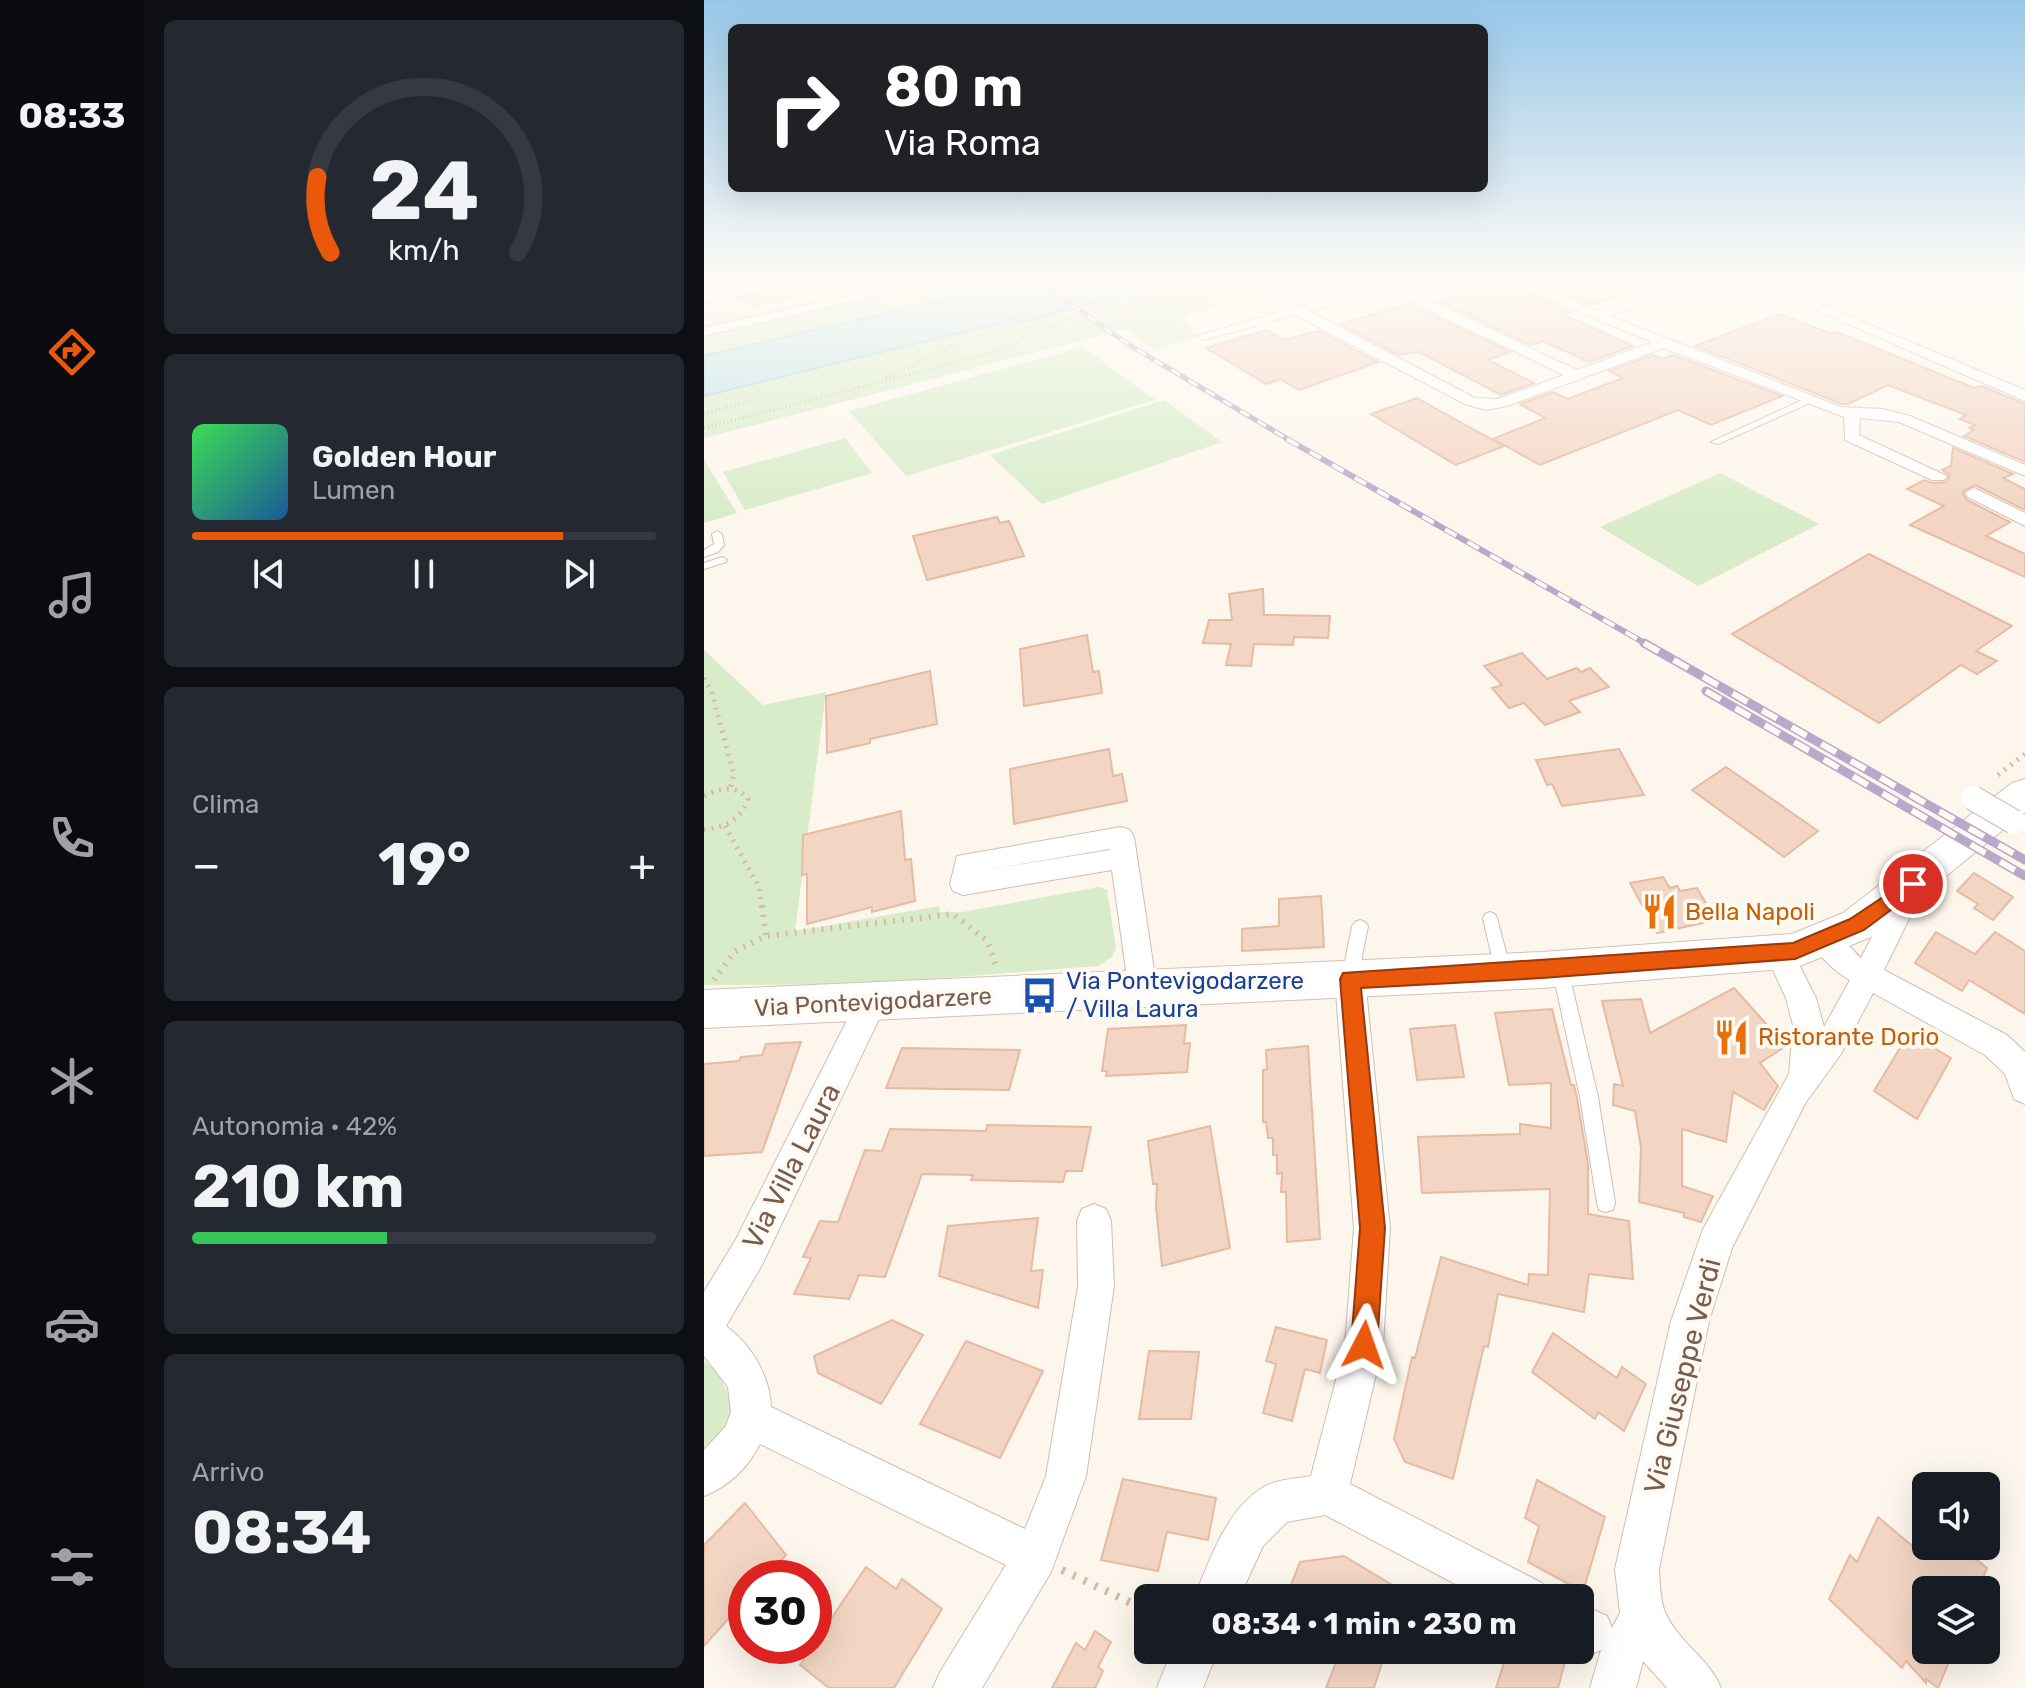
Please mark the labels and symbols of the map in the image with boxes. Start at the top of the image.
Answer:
pin [1879,850,1947,918]
restaurant icon: Bella Napoli [1640,893,1678,931]
place label: Bella Napoli [1685,898,1815,926]
place label: Via Pontevigodarzere / Villa Laura [1066,967,1304,1023]
bus stop icon: Via Pontevigodarzere / Villa Laura [1021,976,1059,1014]
street label: Via Pontevigodarzere [753,982,993,1022]
restaurant icon: Ristorante Dorio [1713,1018,1751,1056]
place label: Ristorante Dorio [1758,1023,1939,1051]
street label: Via Villa Laura [736,1078,847,1255]
street label: Via Giuseppe Verdi [1637,1255,1728,1497]
position arrow [1322,1303,1406,1387]
speed limit sign: 30 [728,1560,832,1664]

